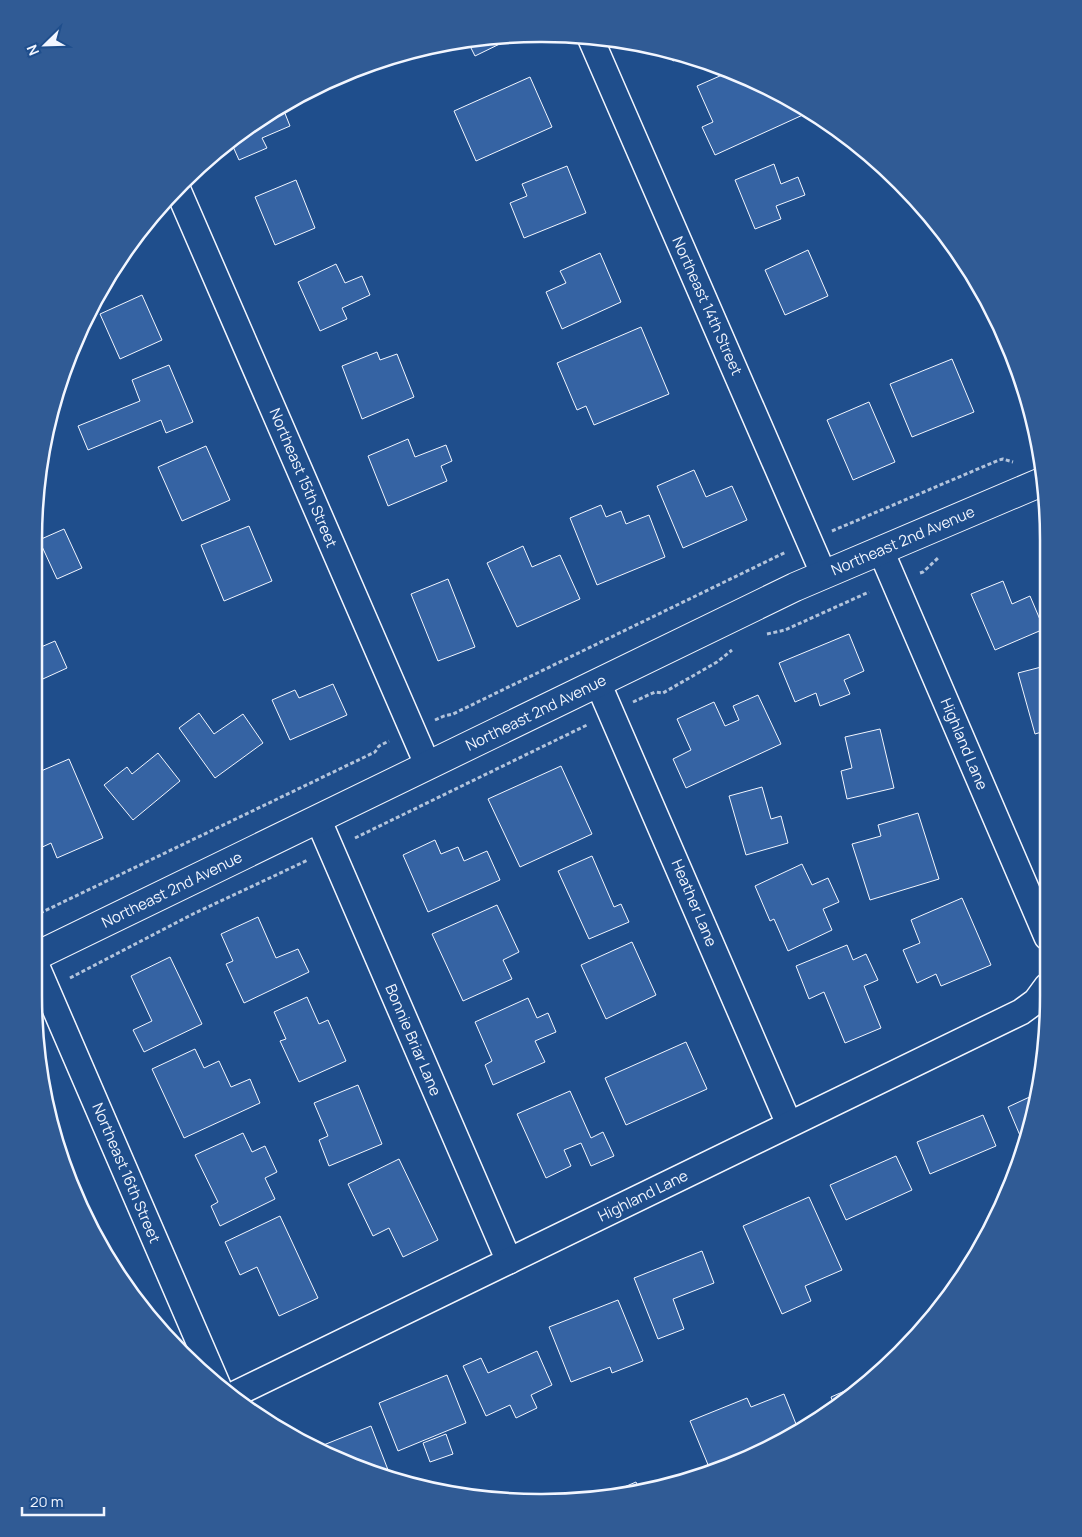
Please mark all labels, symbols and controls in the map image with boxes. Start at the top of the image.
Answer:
north arrow [20,20,70,70]
text: N [22,42,43,59]
street label: Northeast 14th Street [667,233,748,379]
street label: Northeast 15th Street [265,405,342,551]
street label: Northeast 2nd Avenue [828,501,978,580]
street label: Northeast 2nd Avenue [462,669,610,756]
street label: Highland Lane [936,695,993,793]
street label: Northeast 2nd Avenue [98,846,246,933]
street label: Heather Lane [667,856,722,950]
street label: Bonnie Briar Lane [380,981,447,1099]
street label: Northeast 16th Street [87,1099,166,1246]
street label: Highland Lane [594,1165,692,1226]
scale bar [22,1484,105,1516]
text: 20 m [30,1491,63,1512]

